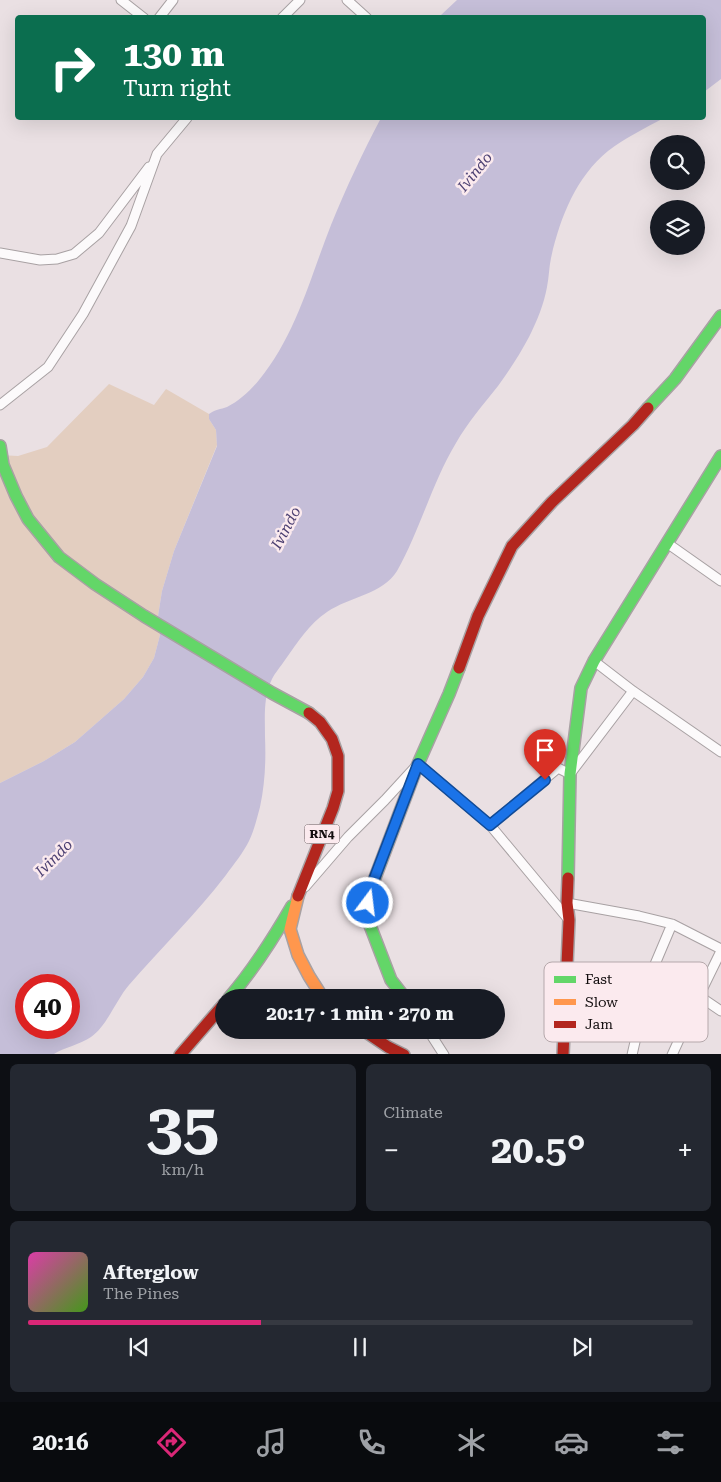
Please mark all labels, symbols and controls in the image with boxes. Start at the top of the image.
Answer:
text: 130 m [123,34,224,75]
icon: right [40,35,105,100]
text: Turn right [123,76,231,101]
map controls [650,135,705,255]
button: search [650,135,705,190]
water label: Ivindo [453,149,496,196]
button: layers [650,200,705,255]
water label: Ivindo [267,504,305,553]
pin [524,729,566,780]
icon: arrive [531,736,559,764]
road number: RN4 [304,824,340,844]
water label: Ivindo [31,835,77,881]
position arrow [341,876,393,928]
legend [544,962,708,1042]
text: Fast [585,971,612,987]
speed limit sign: 40 [15,974,80,1039]
text: Slow [585,994,618,1010]
text: 20:17 · 1 min · 270 m [266,1002,454,1025]
text: Jam [585,1016,613,1032]
text: 35 [146,1089,219,1165]
text: Climate [384,1103,443,1122]
text: 20.5° [491,1128,586,1172]
text: − [384,1134,399,1167]
text: + [677,1134,693,1167]
text: km/h [161,1160,204,1179]
text: Afterglow [103,1261,199,1284]
text: The Pines [103,1284,179,1303]
icon: previous [125,1333,153,1361]
icon: pause [346,1333,374,1361]
icon: next [568,1333,596,1361]
icon: directions [154,1425,189,1460]
icon: music [254,1425,289,1460]
icon: phone [354,1425,389,1460]
icon: climate [454,1425,489,1460]
icon: car [554,1425,589,1460]
icon: filters [653,1425,688,1460]
text: 20:16 [32,1430,89,1455]

